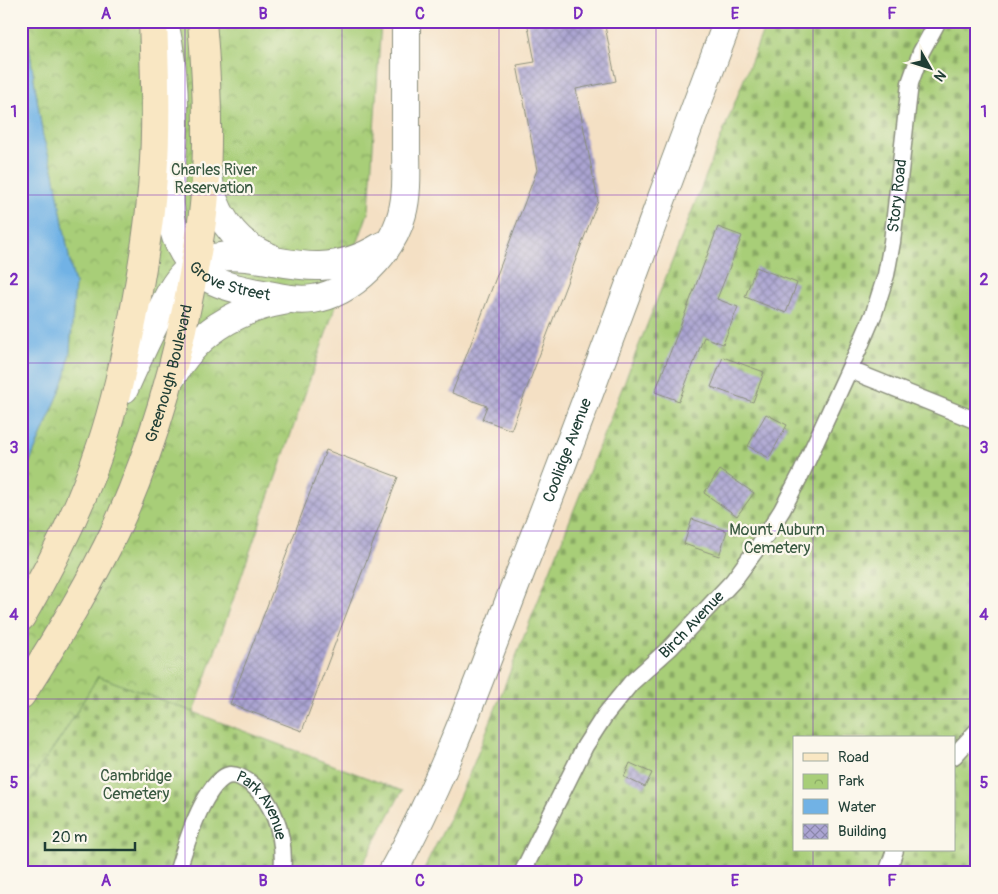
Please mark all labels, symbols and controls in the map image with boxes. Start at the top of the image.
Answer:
text: A [101,4,112,24]
text: B [258,4,268,24]
text: C [415,4,425,24]
text: D [573,4,583,24]
text: E [731,4,740,24]
text: F [887,4,897,24]
north arrow [906,42,956,92]
text: N [930,67,949,85]
text: 1 [11,102,17,122]
text: 1 [981,102,987,122]
street label: Story Road [883,158,911,233]
park label: Charles River Reservation [171,160,257,198]
street label: Grove Street [184,257,273,305]
text: 2 [10,270,19,290]
text: 2 [980,270,989,290]
street label: Greenough Boulevard [141,303,197,445]
street label: Coolidge Avenue [538,395,596,505]
text: 3 [10,438,19,458]
text: 3 [980,438,989,458]
park label: Mount Auburn Cemetery [729,520,825,558]
street label: Birch Avenue [655,587,729,663]
text: 4 [9,605,19,625]
text: 4 [979,605,989,625]
legend [793,736,956,852]
text: Road [838,748,869,767]
park label: Cambridge Cemetery [100,766,172,804]
street label: Park Avenue [233,767,291,842]
text: Park [838,772,865,791]
text: 5 [10,773,19,793]
text: 5 [980,773,989,793]
text: Water [838,798,877,817]
scale bar [45,819,135,851]
text: Building [838,822,886,841]
text: 20 m [52,828,87,847]
text: A [101,871,112,891]
text: B [258,871,268,891]
text: C [415,871,425,891]
text: D [573,871,583,891]
text: E [731,871,740,891]
text: F [887,871,897,891]

